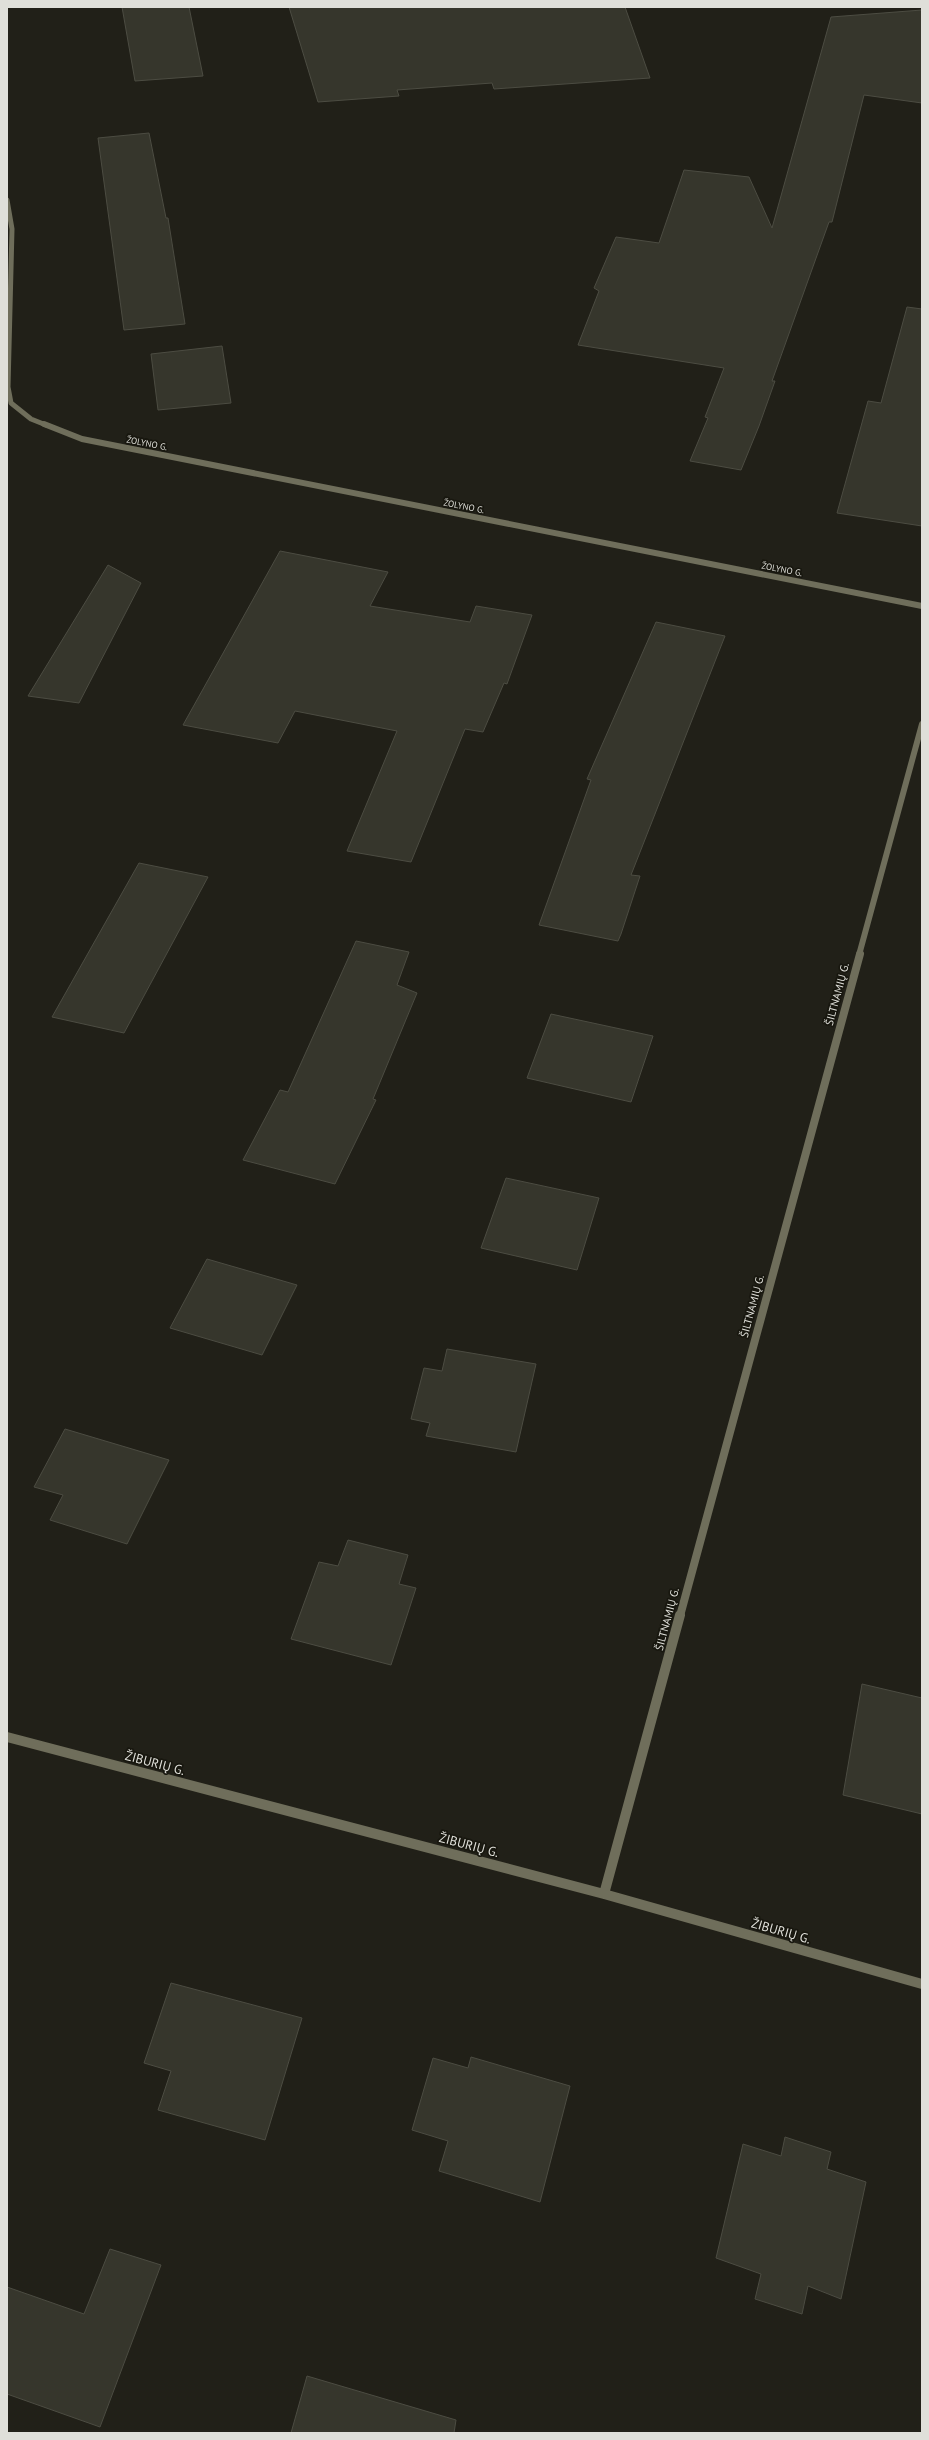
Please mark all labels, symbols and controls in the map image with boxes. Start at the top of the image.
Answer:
street label: ŽOLYNO G. [126,434,169,452]
street label: ŽOLYNO G. [443,497,486,515]
street label: ŽOLYNO G. [761,560,804,578]
street label: ŠILTNAMIŲ G. [822,961,852,1027]
street label: ŠILTNAMIŲ G. [737,1273,767,1339]
street label: ŠILTNAMIŲ G. [652,1586,682,1652]
street label: ŽIBURIŲ G. [123,1747,187,1779]
street label: ŽIBURIŲ G. [437,1829,501,1861]
street label: ŽIBURIŲ G. [749,1914,813,1948]

